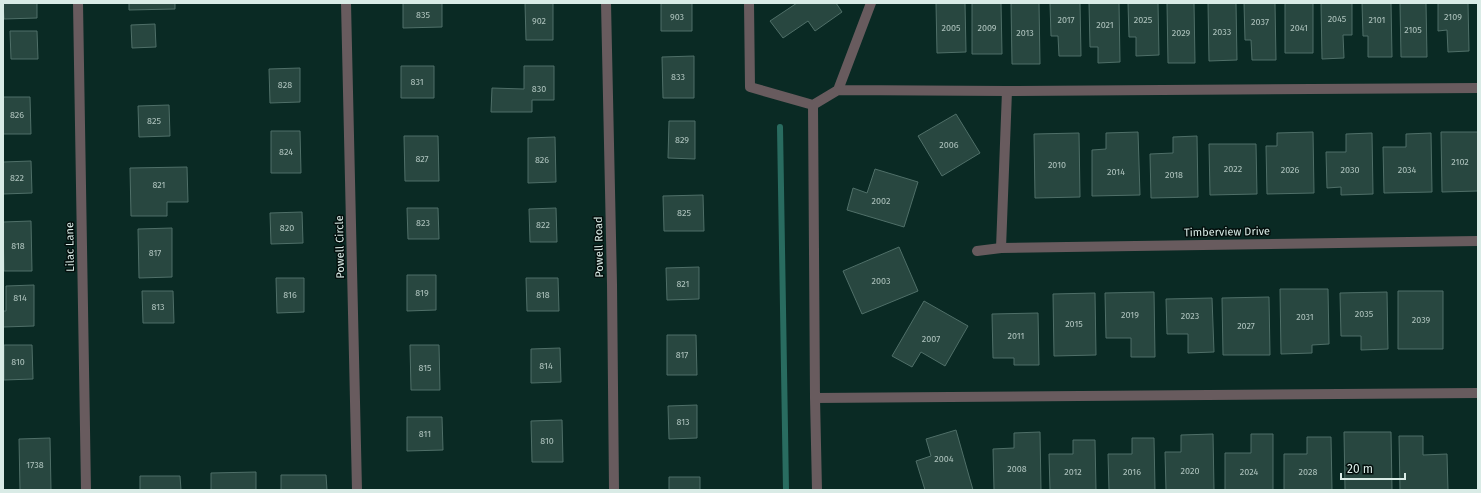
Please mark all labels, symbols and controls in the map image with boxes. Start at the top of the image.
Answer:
house number: 835 [416,10,430,20]
house number: 903 [670,12,684,22]
house number: 2109 [1444,12,1462,22]
house number: 2045 [1328,14,1347,24]
house number: 2017 [1057,15,1075,25]
house number: 2025 [1134,15,1153,25]
house number: 2101 [1369,15,1385,25]
house number: 902 [532,16,546,26]
house number: 2037 [1251,17,1269,27]
house number: 2021 [1096,20,1114,30]
house number: 2005 [941,23,961,33]
house number: 2009 [977,23,997,33]
house number: 2041 [1290,23,1308,33]
house number: 2105 [1404,25,1422,35]
house number: 2033 [1213,27,1231,37]
house number: 2013 [1016,28,1034,38]
house number: 2029 [1172,28,1190,38]
house number: 833 [671,72,685,82]
house number: 831 [410,77,424,87]
house number: 828 [278,80,292,90]
house number: 830 [532,84,546,94]
house number: 826 [10,110,24,120]
house number: 825 [147,116,161,126]
house number: 829 [675,135,689,145]
house number: 2006 [939,140,959,150]
house number: 824 [279,147,293,157]
house number: 827 [415,154,429,164]
house number: 826 [535,155,549,165]
house number: 2102 [1451,157,1469,167]
house number: 2010 [1048,160,1066,170]
house number: 2022 [1224,164,1242,174]
house number: 2026 [1281,165,1300,175]
house number: 2030 [1341,165,1359,175]
house number: 2034 [1398,165,1417,175]
house number: 2014 [1107,167,1125,177]
house number: 2018 [1165,170,1183,180]
house number: 822 [10,173,24,183]
house number: 821 [153,180,166,190]
house number: 2002 [872,196,890,206]
house number: 825 [677,208,691,218]
street label: Powell Circle [333,215,347,279]
street label: Powell Road [592,216,606,278]
house number: 823 [416,218,430,228]
house number: 822 [536,220,550,230]
street label: Lilac Lane [63,222,77,272]
house number: 820 [280,223,294,233]
street label: Timberview Drive [1184,225,1270,239]
house number: 818 [11,241,25,251]
house number: 817 [149,248,161,258]
house number: 2003 [872,276,890,286]
house number: 821 [677,279,690,289]
house number: 819 [415,288,429,298]
house number: 816 [283,290,297,300]
house number: 818 [536,290,550,300]
house number: 814 [13,293,27,303]
house number: 813 [151,302,165,312]
house number: 2035 [1355,309,1374,319]
house number: 2019 [1121,310,1139,320]
house number: 2023 [1181,311,1199,321]
house number: 2031 [1296,312,1314,322]
house number: 2039 [1412,315,1431,325]
house number: 2015 [1065,319,1083,329]
house number: 2027 [1237,321,1255,331]
house number: 2011 [1008,331,1024,341]
house number: 2007 [922,334,940,344]
house number: 817 [676,350,688,360]
house number: 810 [11,357,25,367]
house number: 814 [539,361,553,371]
house number: 815 [418,363,432,373]
house number: 813 [676,417,690,427]
house number: 811 [419,429,431,439]
house number: 810 [540,436,554,446]
house number: 2004 [934,454,954,464]
scale bar [1341,455,1405,481]
house number: 1738 [26,460,44,470]
text: 20 m [1347,462,1373,476]
house number: 2008 [1007,464,1027,474]
house number: 2020 [1181,466,1199,476]
house number: 2012 [1064,467,1082,477]
house number: 2016 [1123,467,1141,477]
house number: 2024 [1240,467,1258,477]
house number: 2028 [1299,467,1317,477]

